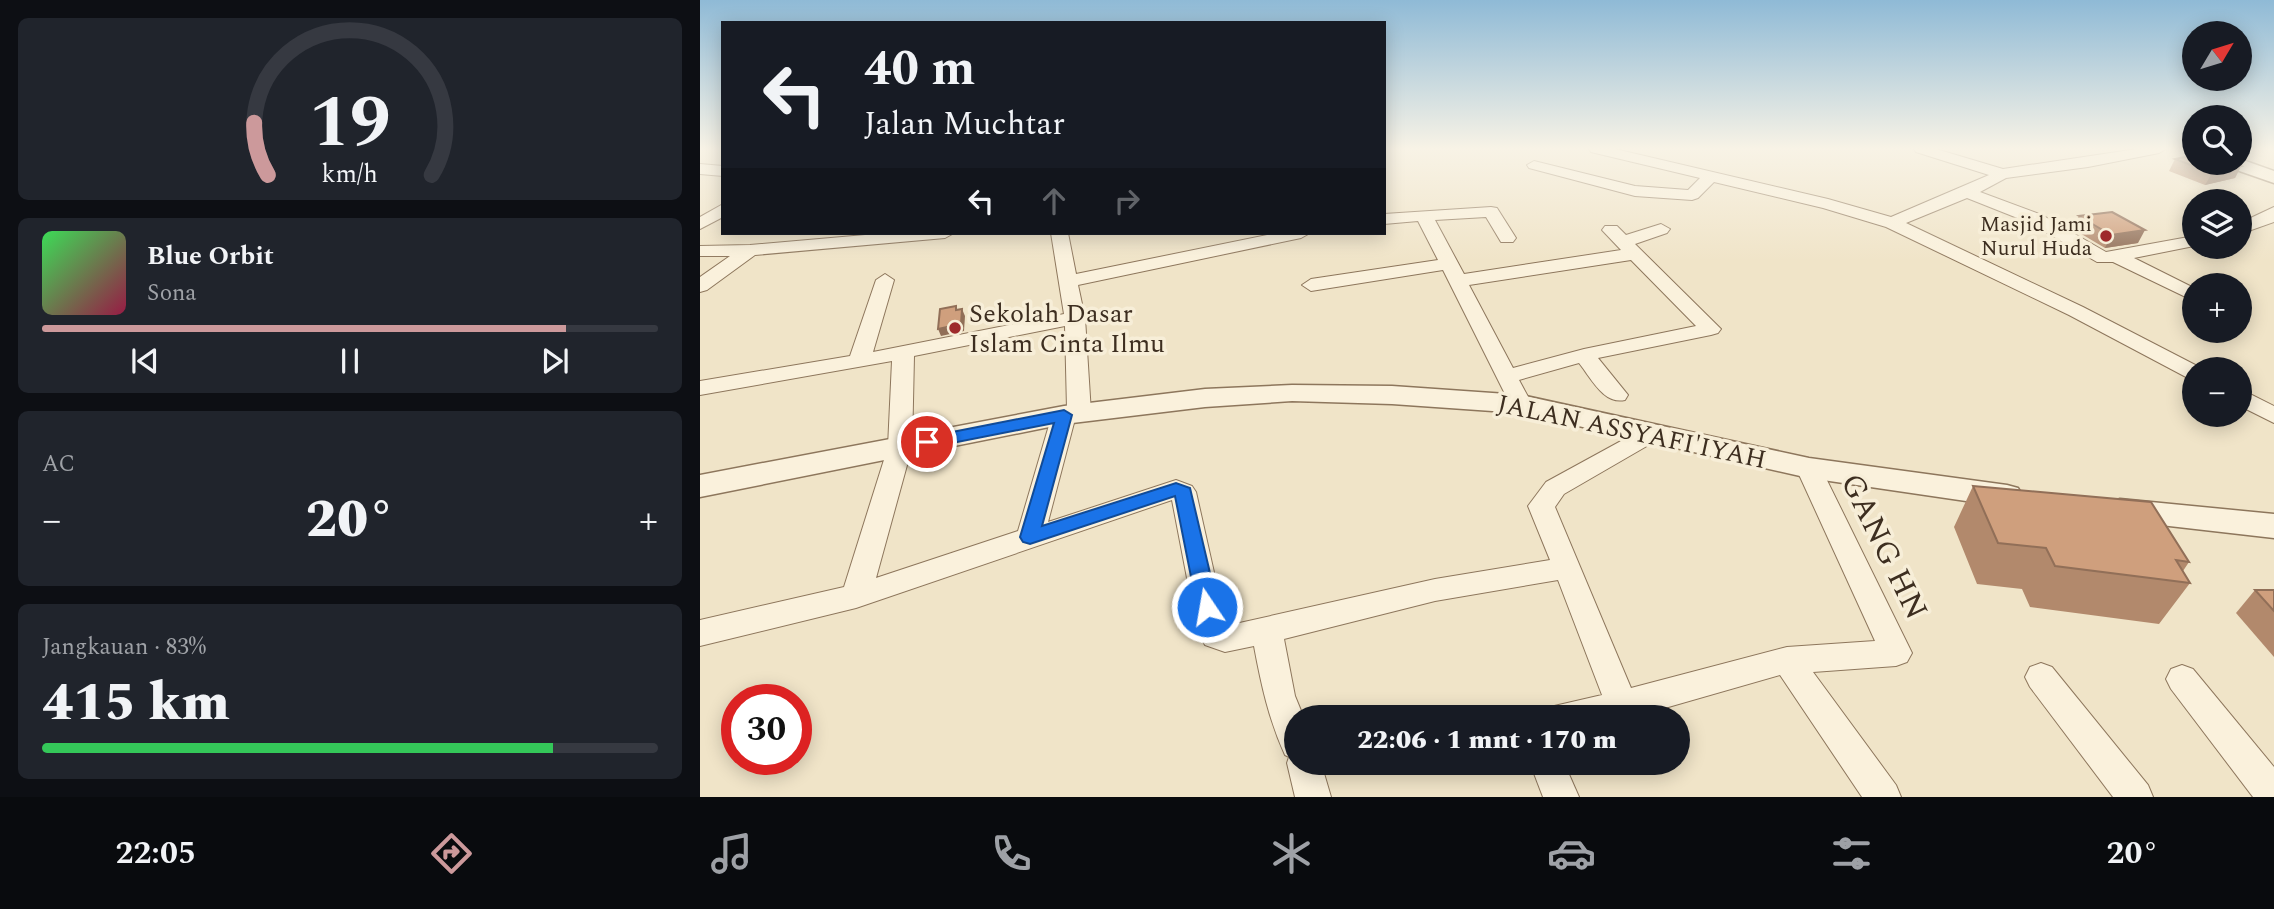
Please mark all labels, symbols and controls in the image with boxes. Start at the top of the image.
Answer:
north arrow [2182,21,2252,91]
map controls [2182,21,2252,427]
text: 40 m [864,32,975,107]
icon: left [749,49,840,140]
text: 19 [309,68,391,179]
text: Jalan Muchtar [864,100,1065,149]
button: search [2182,105,2252,175]
text: km/h [322,156,378,194]
icon: left [962,182,1000,220]
icon: ahead [1035,182,1073,220]
icon: right [1108,182,1146,220]
button: layers [2182,189,2252,259]
place label: Masjid Jami Nurul Huda [1980,209,2093,265]
marker: Masjid Jami Nurul Huda [2098,228,2114,244]
text: Blue Orbit [147,236,274,276]
button: + [2182,273,2252,343]
text: Sona [147,276,197,311]
place label: Sekolah Dasar Islam Cinta Ilmu [969,294,1165,364]
marker: Sekolah Dasar Islam Cinta Ilmu [947,320,963,336]
icon: previous [126,342,164,380]
icon: pause [331,342,369,380]
icon: next [536,342,574,380]
button: − [2182,357,2252,427]
street label: JALAN ASSYAFI'IYAH [1494,384,1770,480]
pin [897,412,957,472]
icon: arrive [908,423,946,461]
text: AC [42,447,75,482]
street label: GANG HN [1827,465,1940,628]
text: 20° [306,481,394,560]
text: − [42,492,61,550]
text: + [639,492,658,550]
position arrow [1170,570,1244,644]
text: Jangkauan · 83% [42,630,206,665]
text: 415 km [42,664,230,743]
speed limit sign: 30 [721,684,812,775]
text: 22:06 · 1 mnt · 170 m [1357,720,1617,760]
text: 22:05 [115,829,196,878]
icon: directions [427,829,476,878]
icon: music [707,829,756,878]
icon: phone [987,829,1036,878]
icon: climate [1267,829,1316,878]
icon: car [1547,829,1596,878]
icon: filters [1827,829,1876,878]
text: 20° [2107,829,2158,878]

